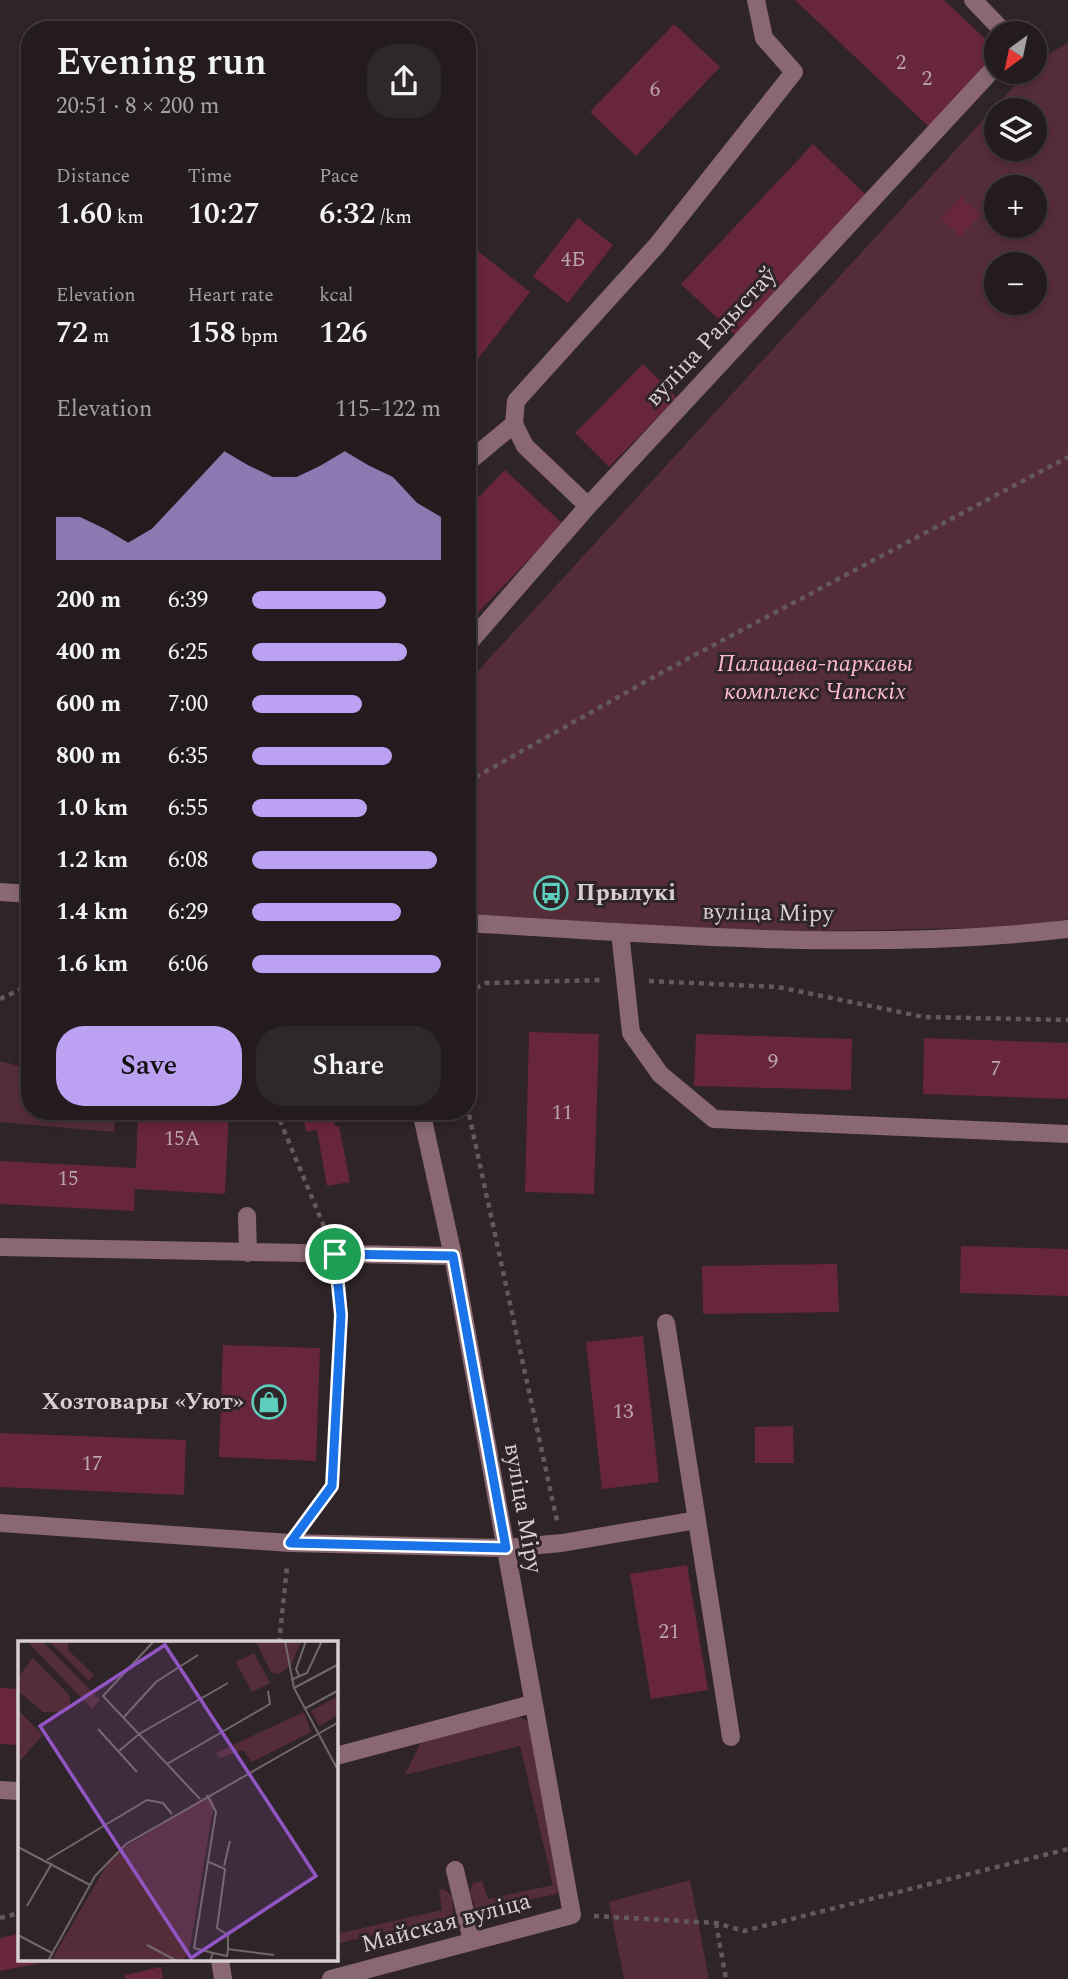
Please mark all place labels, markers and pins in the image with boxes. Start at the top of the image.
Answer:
bus stop icon: Прылукі [532,874,570,912]
place label: Прылукі [576,875,676,911]
pin [305,1224,365,1284]
shop icon: Хозтовары «Уют» [250,1383,288,1421]
place label: Хозтовары «Уют» [41,1384,244,1420]

